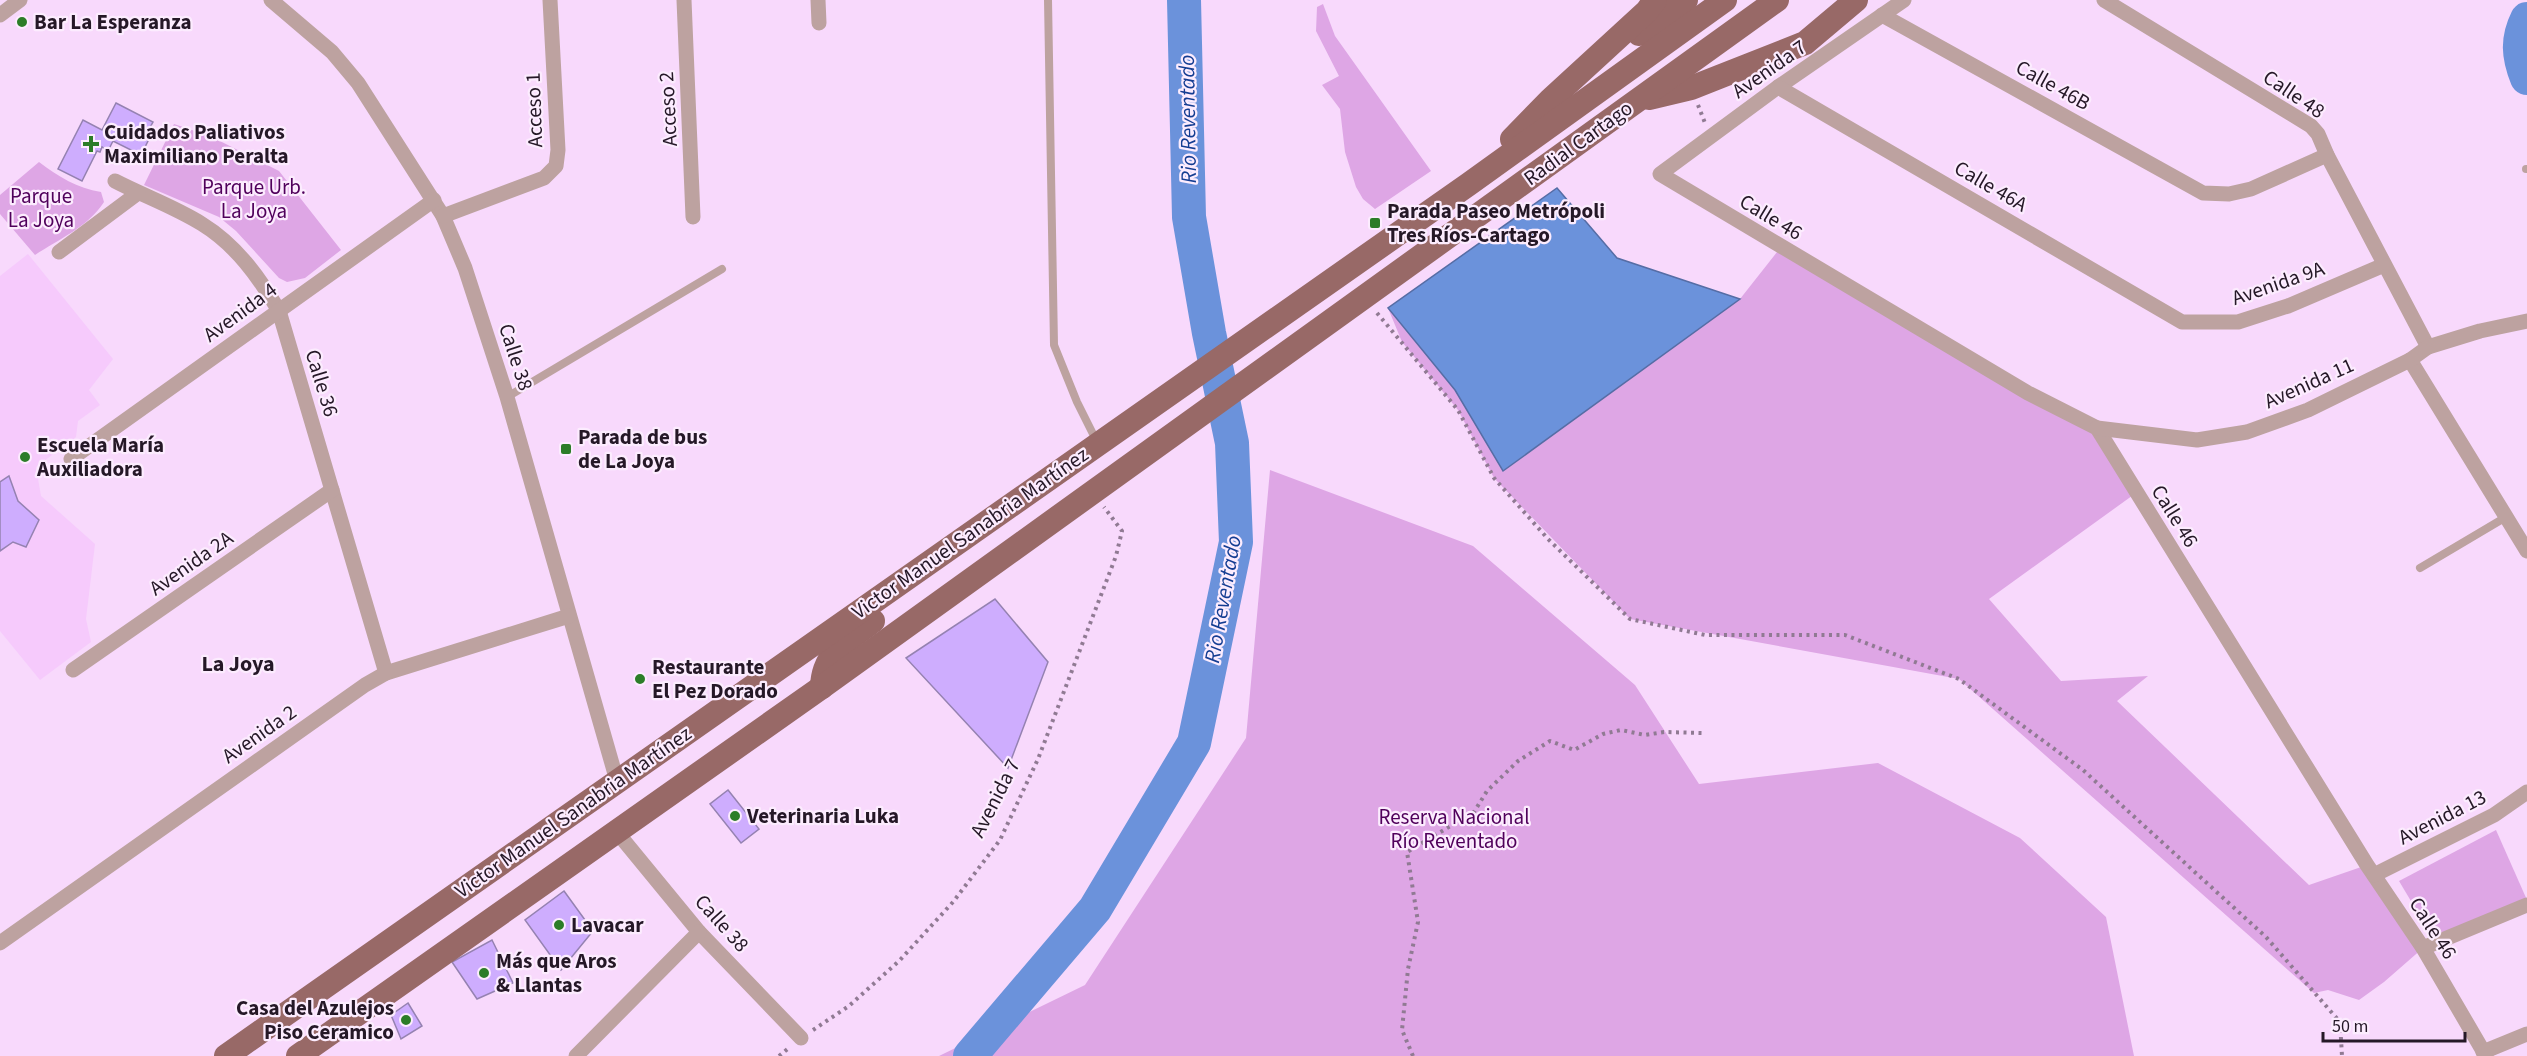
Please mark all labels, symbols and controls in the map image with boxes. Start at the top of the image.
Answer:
place label: Bar La Esperanza [34,7,191,37]
marker: Bar La Esperanza [15,15,29,29]
street label: Avenida 7 [1726,32,1812,106]
street label: Calle 46B [2010,52,2096,118]
water label: Rio Reventado [1171,54,1205,184]
street label: Calle 48 [2257,62,2331,126]
street label: Acceso 2 [651,71,685,147]
street label: Acceso 1 [518,72,550,148]
street label: Radial Cartago [1517,93,1639,193]
place label: Cuidados Paliativos Maximiliano Peralta [104,117,289,171]
marker: Cuidados Paliativos Maximiliano Peralta [82,135,100,153]
street label: Calle 46A [1949,153,2034,219]
park label: Parque Urb. La Joya [202,172,306,226]
park label: Parque La Joya [8,181,74,235]
street label: Calle 46 [1734,186,1808,248]
place label: Parada Paseo Metrópoli Tres Ríos-Cartago [1387,196,1605,250]
marker: Parada Paseo Metrópoli Tres Ríos-Cartago [1368,216,1382,230]
street label: Avenida 9A [2228,253,2329,313]
street label: Avenida 4 [197,275,283,349]
street label: Calle 38 [491,320,541,394]
street label: Calle 36 [298,346,346,420]
street label: Avenida 11 [2259,350,2359,416]
place label: Parada de bus de La Joya [578,422,707,476]
place label: Escuela María Auxiliadora [36,430,164,484]
street label: Victor Manuel Sanabria Martínez [846,440,1094,626]
marker: Parada de bus de La Joya [559,442,573,456]
marker: Escuela María Auxiliadora [18,450,32,464]
street label: Calle 46 [2144,479,2206,553]
street label: Avenida 2A [143,523,240,603]
water label: Rio Reventado [1196,533,1250,665]
district label: La Joya [201,648,275,680]
place label: Restaurante El Pez Dorado [652,652,778,706]
marker: Restaurante El Pez Dorado [633,672,647,686]
street label: Avenida 2 [216,697,302,771]
street label: Victor Manuel Sanabria Martínez [449,719,697,905]
street label: Avenida 7 [962,753,1028,843]
street label: Avenida 13 [2393,782,2491,852]
place label: Veterinaria Luka [746,801,899,831]
park label: Reserva Nacional Río Reventado [1378,802,1530,856]
marker: Veterinaria Luka [728,809,742,823]
street label: Calle 38 [688,887,756,959]
street label: Calle 46 [2402,891,2464,965]
place label: Lavacar [571,910,644,940]
marker: Lavacar [552,918,566,932]
place label: Más que Aros & Llantas [496,946,617,1000]
marker: Más que Aros & Llantas [477,966,491,980]
place label: Casa del Azulejos Piso Ceramico [236,993,394,1047]
scale bar [2323,1005,2466,1043]
marker: Casa del Azulejos Piso Ceramico [399,1013,413,1027]
text: 50 m [2332,1014,2368,1039]

